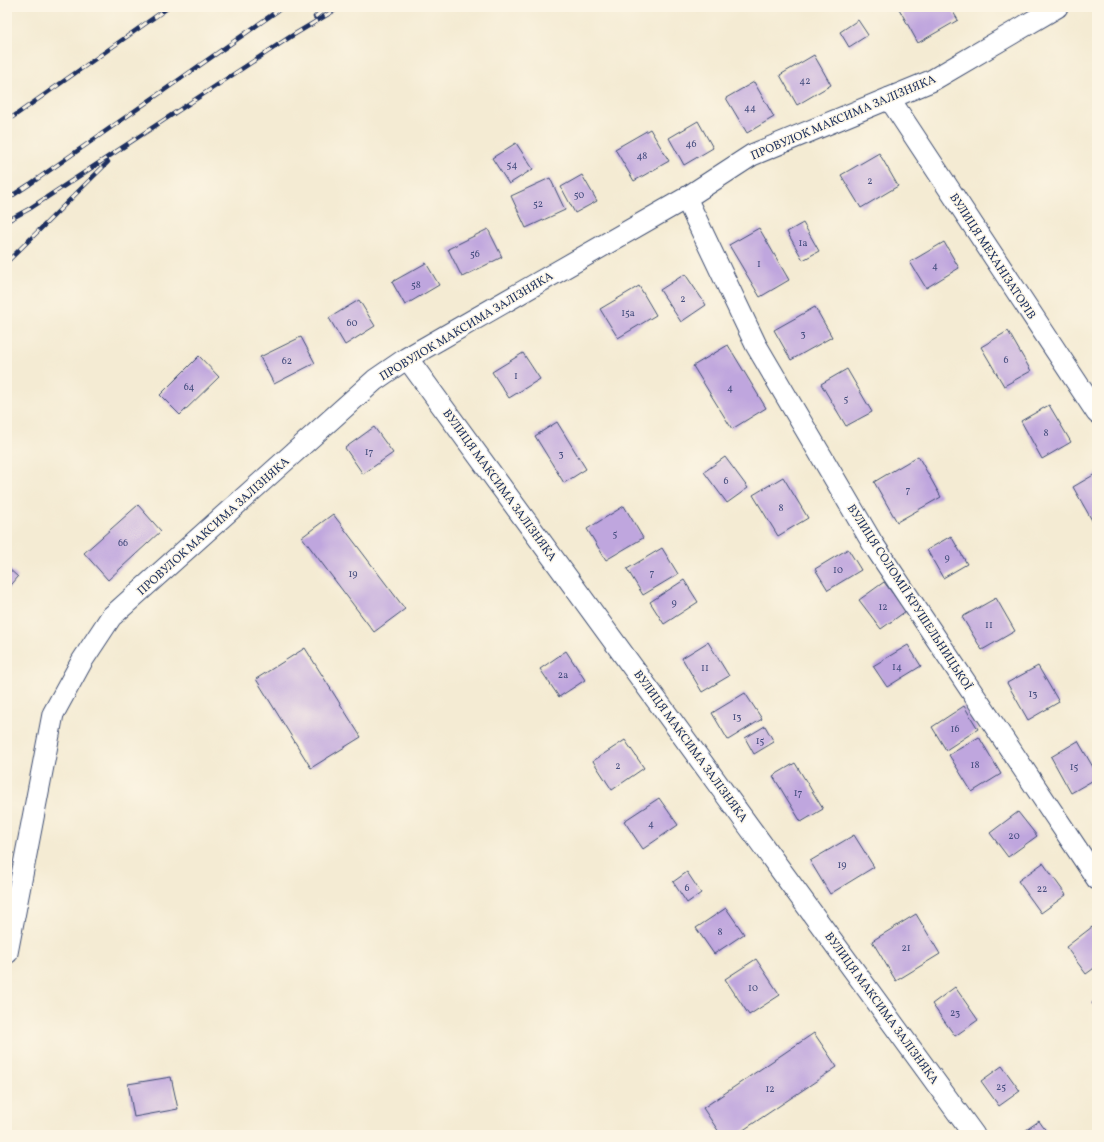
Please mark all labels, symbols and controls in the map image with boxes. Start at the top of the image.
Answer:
street label: ПРОВУЛОК МАКСИМА ЗАЛІЗНЯКА [748,71,939,164]
house number: 42 [799,74,811,88]
house number: 44 [744,101,756,115]
house number: 46 [686,137,696,151]
house number: 48 [637,149,647,163]
house number: 54 [507,158,517,172]
house number: 2 [867,174,873,188]
house number: 50 [574,188,584,202]
street label: ВУЛИЦЯ МЕХАНІЗАТОРІВ [945,190,1039,323]
house number: 52 [533,197,543,211]
house number: 1а [799,236,807,250]
house number: 56 [470,247,480,261]
house number: 1 [757,257,761,271]
house number: 4 [932,259,938,273]
street label: ПРОВУЛОК МАКСИМА ЗАЛІЗНЯКА [377,268,557,385]
house number: 58 [411,278,421,292]
house number: 2 [680,292,686,306]
house number: 15а [621,306,635,320]
house number: 60 [346,316,358,330]
house number: 3 [800,327,806,341]
house number: 6 [1003,353,1009,367]
house number: 62 [282,354,292,368]
house number: 1 [514,369,518,383]
house number: 64 [184,380,194,394]
house number: 4 [727,381,733,395]
house number: 5 [844,392,849,406]
street label: ВУЛИЦЯ МАКСИМА ЗАЛІЗНЯКА [439,406,560,565]
house number: 8 [1043,426,1049,440]
house number: 17 [365,445,374,459]
house number: 3 [558,447,564,461]
street label: ПРОВУЛОК МАКСИМА ЗАЛІЗНЯКА [134,454,294,600]
house number: 6 [723,474,729,488]
house number: 7 [906,483,911,497]
house number: 8 [778,501,784,515]
street label: ВУЛИЦЯ СОЛОМІЇ КРУШЕЛЬНИЦЬКОЇ [843,501,976,694]
house number: 5 [613,527,618,541]
house number: 66 [118,536,128,550]
house number: 9 [944,551,950,565]
house number: 10 [833,563,843,577]
house number: 7 [650,566,655,580]
house number: 19 [348,567,358,581]
house number: 9 [671,596,677,610]
house number: 12 [878,600,888,614]
house number: 11 [985,618,993,632]
house number: 14 [892,660,902,674]
house number: 11 [701,661,709,675]
street label: ВУЛИЦЯ МАКСИМА ЗАЛІЗНЯКА [630,667,751,826]
house number: 2а [558,668,568,682]
house number: 13 [1028,687,1038,701]
house number: 13 [732,710,742,724]
house number: 16 [951,722,959,736]
house number: 15 [756,734,765,748]
house number: 18 [971,758,979,772]
house number: 2 [615,759,621,773]
house number: 15 [1070,760,1079,774]
house number: 17 [794,786,803,800]
house number: 4 [648,817,654,831]
house number: 20 [1008,829,1020,843]
house number: 19 [837,858,847,872]
house number: 6 [684,881,690,895]
house number: 22 [1037,882,1047,896]
house number: 8 [717,925,723,939]
street label: ВУЛИЦЯ МАКСИМА ЗАЛІЗНЯКА [821,929,942,1088]
house number: 21 [901,941,911,955]
house number: 10 [748,981,758,995]
house number: 23 [950,1006,960,1020]
house number: 25 [996,1080,1006,1094]
house number: 12 [765,1082,775,1096]

